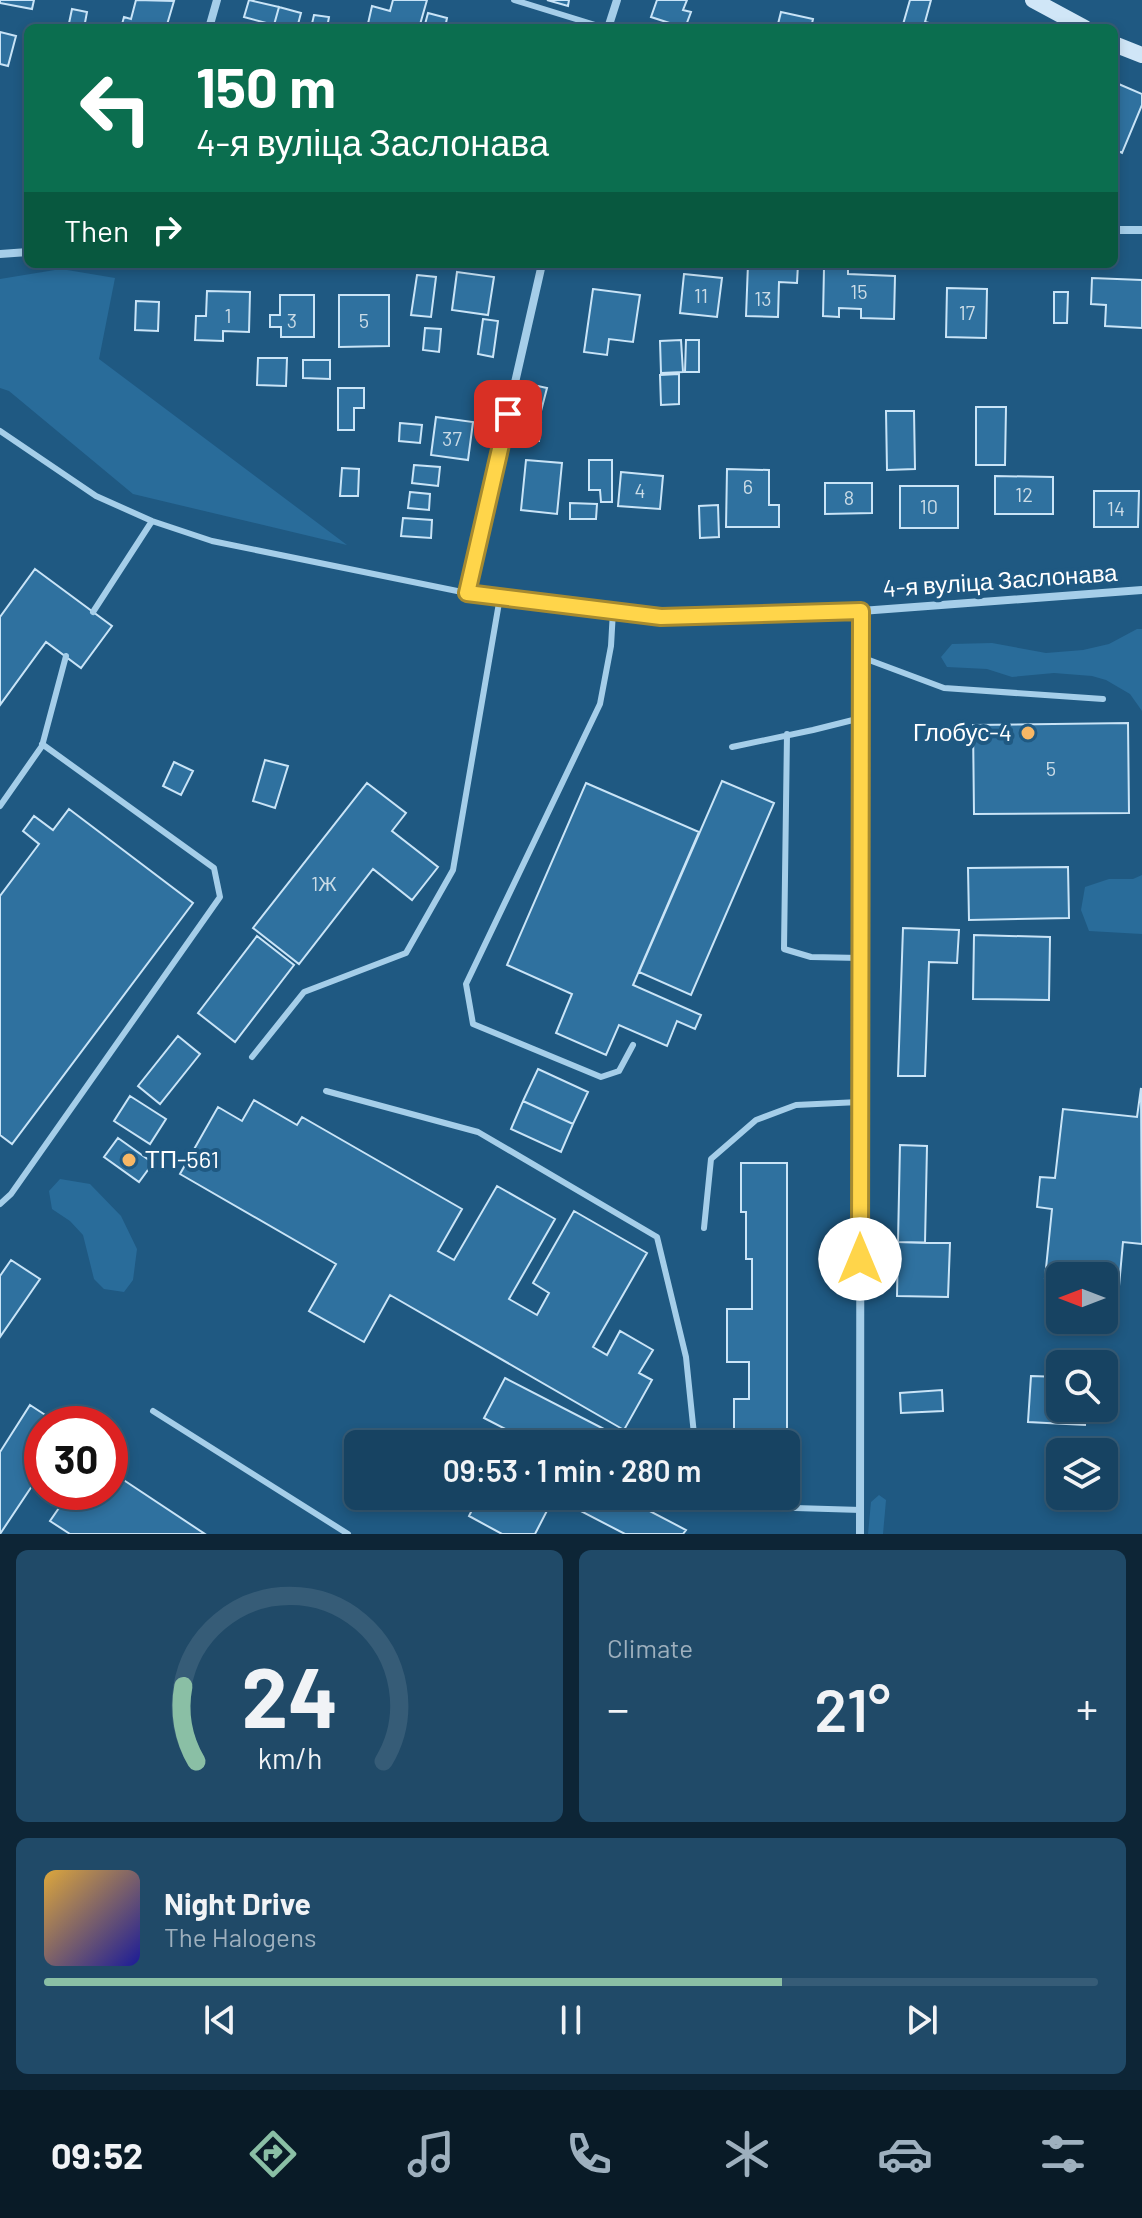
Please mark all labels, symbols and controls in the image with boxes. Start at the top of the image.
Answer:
text: 150 m [196,52,336,119]
icon: left [64,56,168,160]
text: 4-я вуліца Заслонава [196,120,549,163]
icon: right [145,208,189,252]
text: Then [64,212,129,248]
house number: 15 [850,279,868,303]
house number: 11 [694,283,708,307]
house number: 13 [754,286,772,310]
house number: 17 [959,300,976,324]
house number: 1 [225,303,232,327]
house number: 3 [287,308,297,332]
house number: 5 [359,308,369,332]
pin [474,380,542,448]
icon: arrive [486,392,530,436]
house number: 37 [442,426,462,450]
house number: 6 [743,474,753,498]
house number: 4 [634,478,646,502]
house number: 12 [1015,482,1033,506]
house number: 8 [844,485,854,509]
house number: 10 [920,494,938,518]
house number: 14 [1107,496,1125,520]
street label: 4-я вуліца Заслонава [882,557,1119,602]
place label: Глобус-4 [913,717,1012,746]
marker: Глобус-4 [1019,724,1037,742]
house number: 5 [1046,756,1056,780]
house number: 1Ж [311,871,337,895]
place label: ТП-561 [145,1144,219,1173]
marker: ТП-561 [120,1151,138,1169]
position arrow [818,1217,902,1301]
north arrow [1046,1262,1118,1334]
map controls [1046,1262,1118,1510]
button: search [1046,1350,1118,1422]
speed limit sign: 30 [24,1406,128,1510]
button: layers [1046,1438,1118,1510]
text: 09:53 · 1 min · 280 m [443,1452,701,1488]
text: Climate [607,1632,693,1663]
text: 24 [241,1645,338,1745]
text: 21° [814,1672,891,1744]
text: − [607,1681,629,1734]
text: + [1076,1681,1098,1734]
text: km/h [257,1740,322,1775]
text: Night Drive [164,1885,311,1921]
text: The Halogens [164,1921,316,1952]
icon: previous [198,1998,242,2042]
icon: pause [549,1998,593,2042]
icon: next [900,1998,944,2042]
icon: directions [245,2126,301,2182]
icon: music [403,2126,459,2182]
icon: phone [561,2126,617,2182]
icon: climate [719,2126,775,2182]
icon: car [877,2126,933,2182]
icon: filters [1035,2126,1091,2182]
text: 09:52 [51,2133,143,2176]

